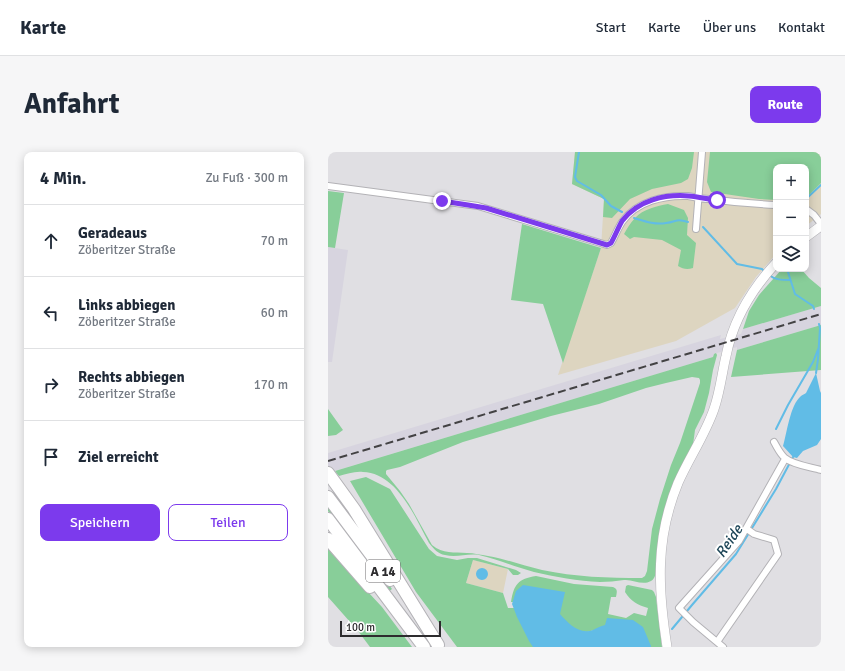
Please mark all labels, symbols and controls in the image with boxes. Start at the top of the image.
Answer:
text: Karte [20,16,66,40]
text: Start [596,19,626,36]
text: Karte [648,19,681,36]
text: Über uns [703,19,756,36]
text: Kontakt [778,19,825,36]
button: Route [750,86,821,123]
text: Anfahrt [24,87,120,121]
map controls [773,164,809,272]
button: + [773,164,809,200]
text: 4 Min. [40,168,86,189]
text: Zu Fuß · 300 m [205,170,288,186]
route start [708,191,726,209]
route end [433,192,451,210]
button: − [773,200,809,236]
text: Geradeaus [78,224,147,242]
icon: ahead [40,230,62,252]
text: 70 m [261,233,288,249]
button: layers [773,236,809,272]
text: Zöberitzer Straße [78,242,176,258]
text: Links abbiegen [78,296,175,314]
icon: left [40,302,62,324]
text: 60 m [261,305,288,321]
text: Zöberitzer Straße [78,314,176,330]
text: Rechts abbiegen [78,368,185,386]
icon: right [40,374,62,396]
text: 170 m [254,377,288,393]
text: Zöberitzer Straße [78,386,176,402]
icon: arrive [40,446,62,468]
text: Ziel erreicht [78,448,159,466]
button: Speichern [40,504,160,541]
button: Teilen [168,504,288,541]
water label: Reide [712,520,747,561]
road number: A 14 [366,560,400,582]
scale bar [340,619,441,638]
text: 100 m [346,621,375,634]

